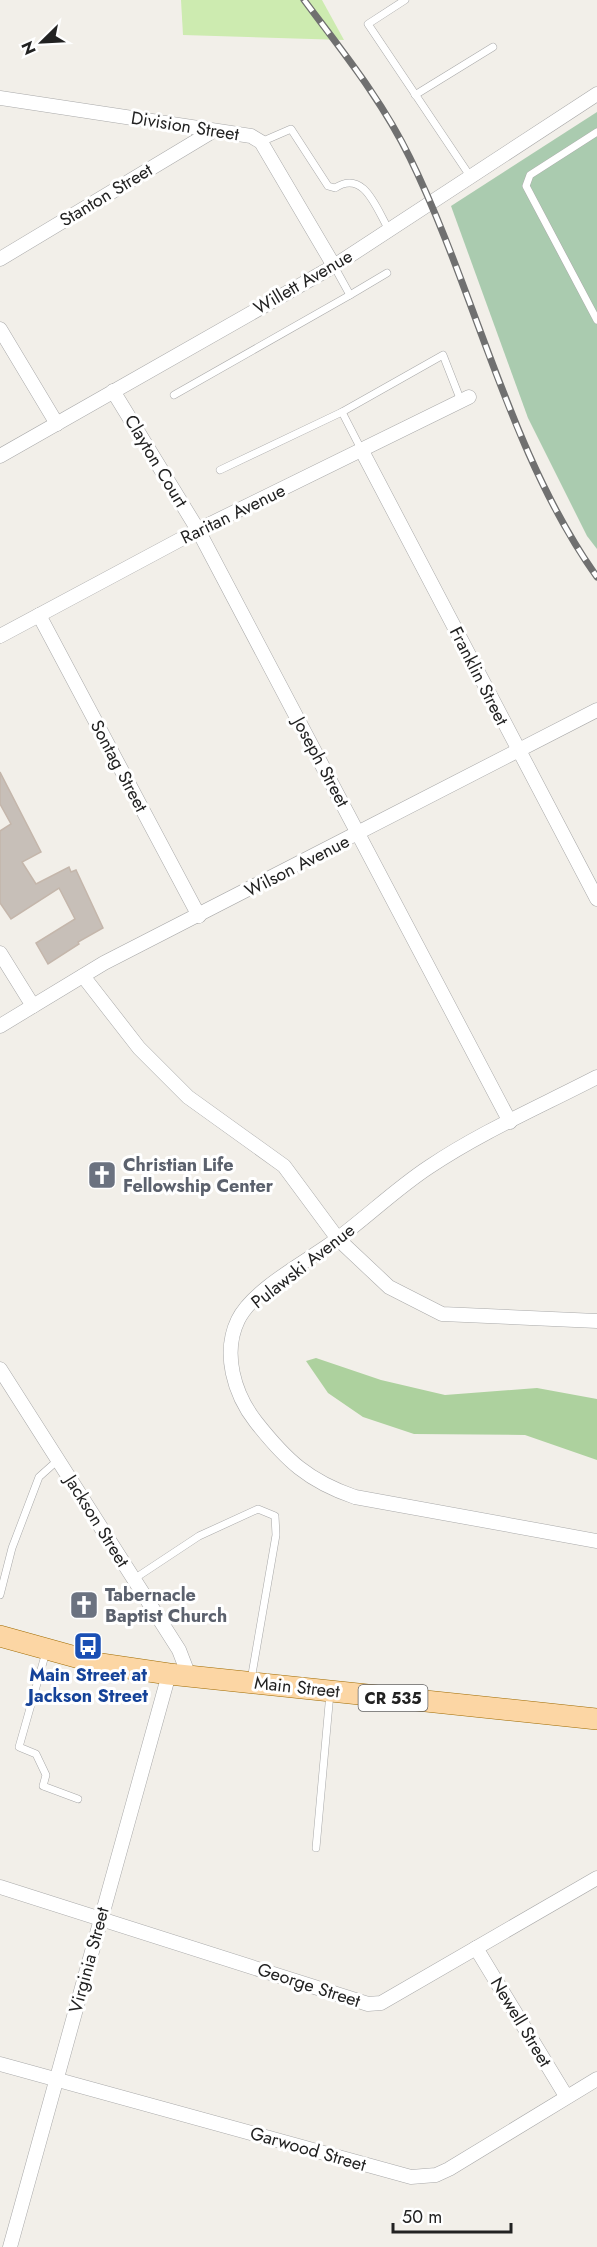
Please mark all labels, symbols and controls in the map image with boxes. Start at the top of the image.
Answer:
north arrow [12,12,72,72]
text: N [16,37,42,58]
street label: Division Street [129,105,242,147]
street label: Stanton Street [55,157,158,233]
street label: Willett Avenue [249,243,357,321]
street label: Clayton Court [118,410,194,513]
street label: Raritan Avenue [176,477,290,551]
street label: Franklin Street [443,622,515,730]
street label: Joseph Street [285,711,356,812]
street label: Sontag Street [84,715,154,817]
street label: Wilson Avenue [240,828,354,904]
place label: Christian Life Fellowship Center [123,1152,274,1199]
church icon: Christian Life Fellowship Center [86,1159,118,1191]
street label: Pulawski Avenue [246,1217,360,1315]
street label: Jackson Street [57,1468,136,1573]
place label: Tabernacle Baptist Church [105,1582,227,1629]
church icon: Tabernacle Baptist Church [68,1589,100,1621]
bus stop icon: Main Street at Jackson Street [72,1630,104,1662]
place label: Main Street at Jackson Street [25,1662,148,1709]
street label: Main Street [253,1670,342,1704]
road number: CR 535 [358,1685,428,1711]
street label: Virginia Street [62,1904,116,2016]
street label: George Street [254,1956,364,2014]
street label: Newell Street [484,1972,558,2072]
street label: Garwood Street [247,2120,370,2178]
scale bar [393,2196,512,2234]
text: 50 m [402,2204,442,2230]

